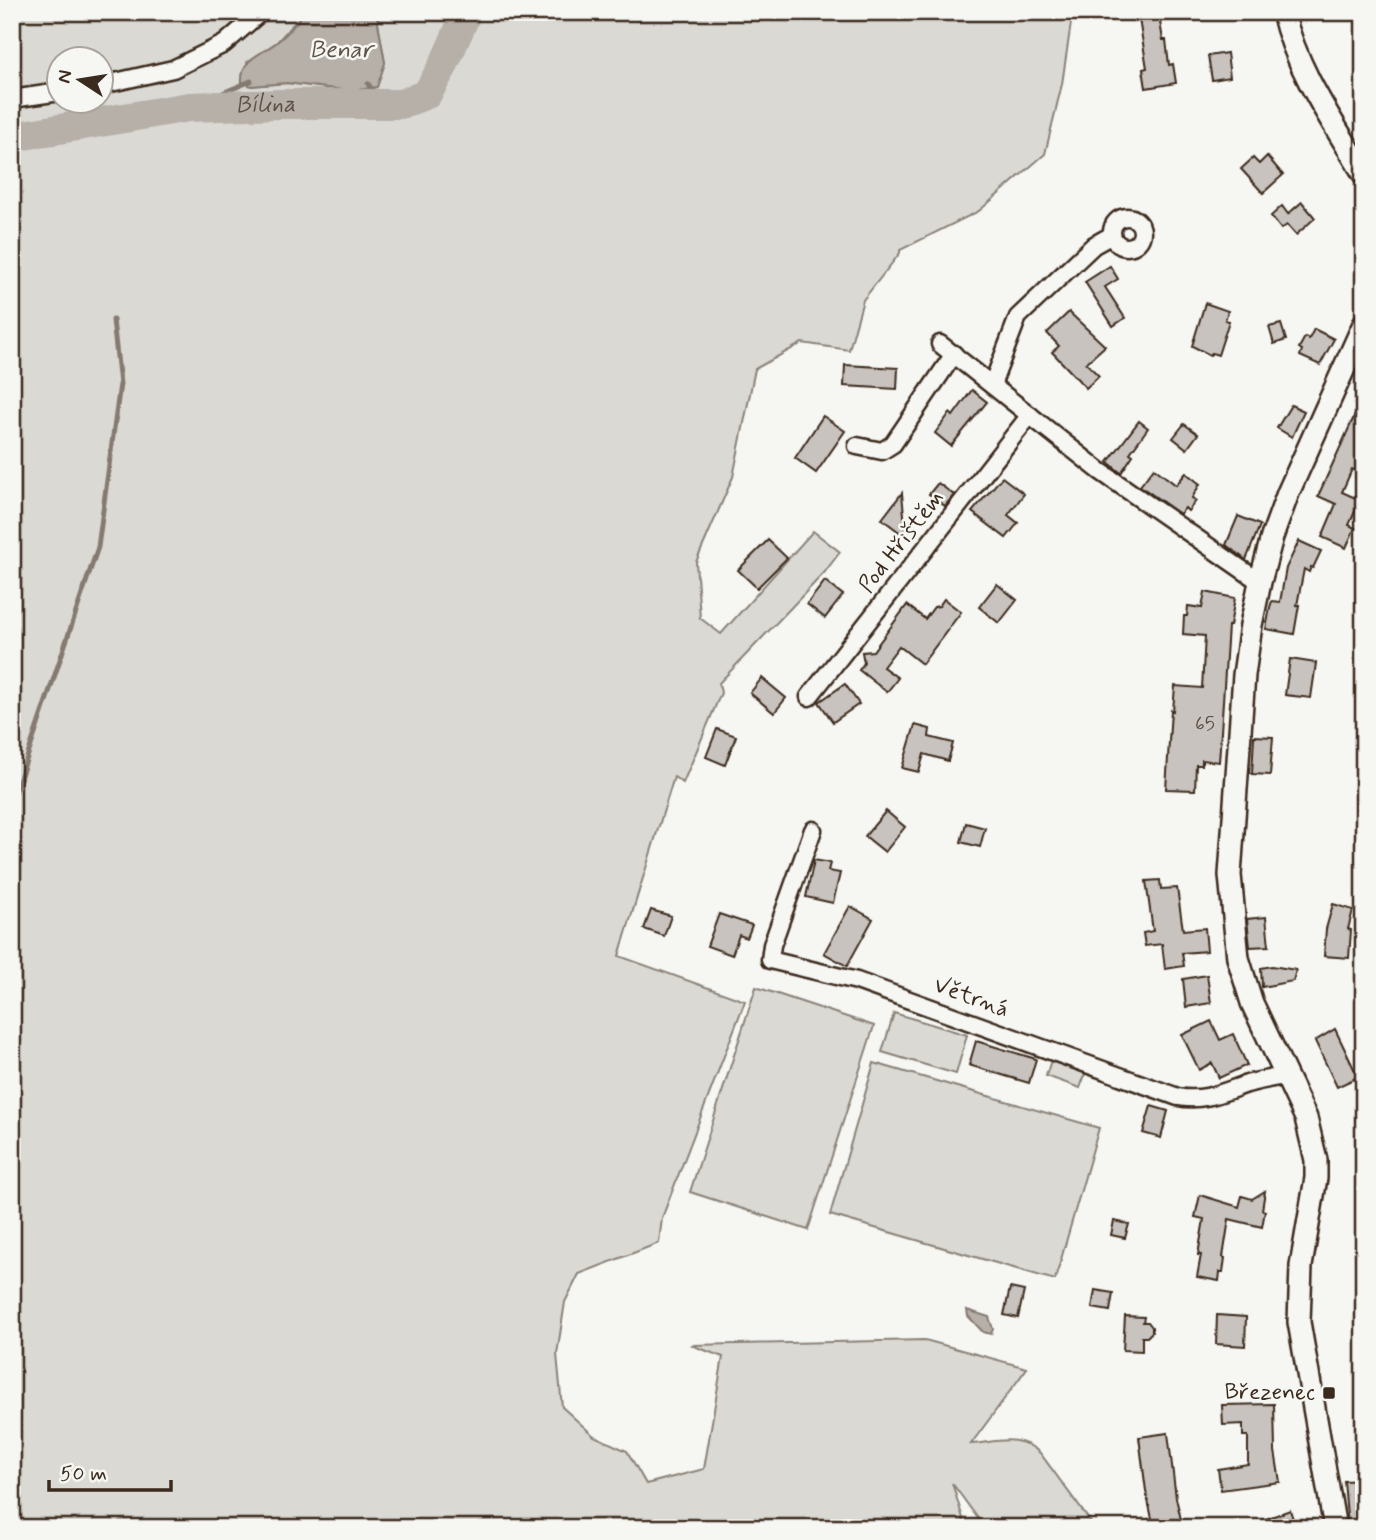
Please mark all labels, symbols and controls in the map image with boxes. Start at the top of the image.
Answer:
water label: Benar [310,35,376,66]
north arrow [46,46,116,116]
text: N [51,68,78,86]
water label: Bílina [235,88,296,121]
street label: Pod Hřištěm [852,484,952,600]
house number: 65 [1195,712,1215,737]
street label: Větrná [929,971,1013,1025]
place label: Březenec [1224,1378,1315,1408]
marker: Březenec [1321,1385,1337,1401]
scale bar [49,1449,172,1493]
text: 50 m [60,1460,107,1488]

